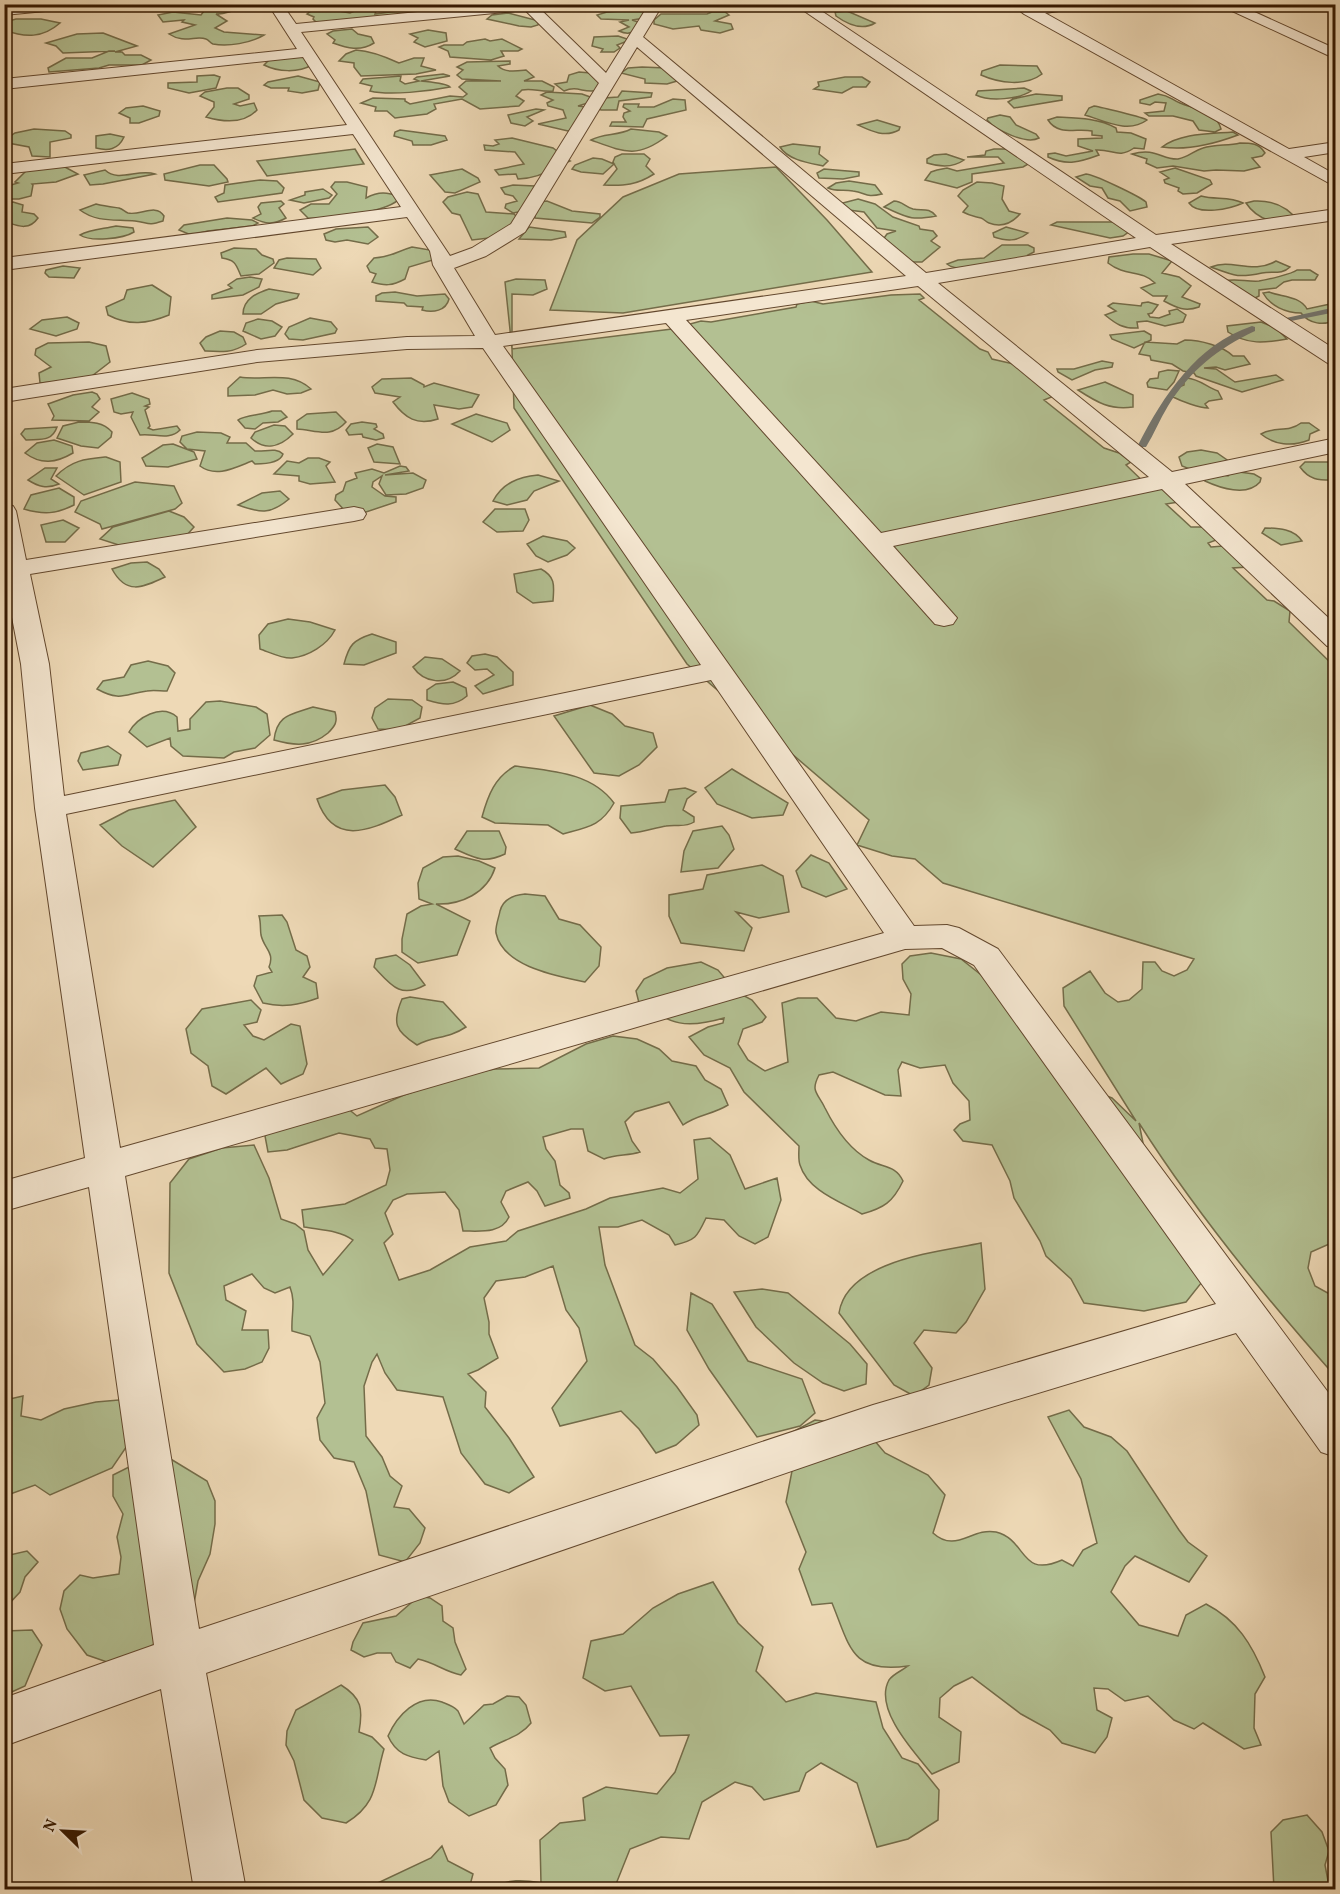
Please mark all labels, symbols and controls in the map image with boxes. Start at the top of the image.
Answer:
north arrow [33,1801,93,1861]
text: N [39,1816,64,1835]

